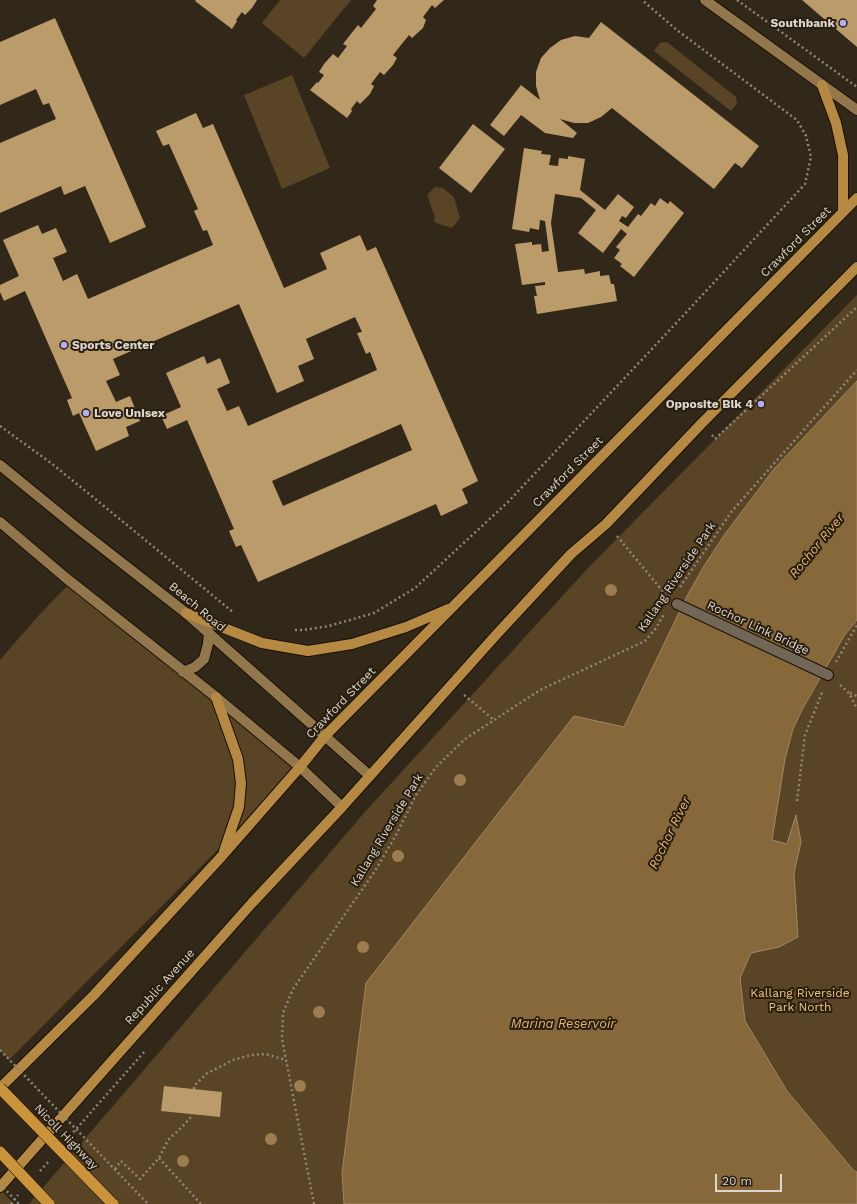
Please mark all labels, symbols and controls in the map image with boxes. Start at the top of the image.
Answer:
place label: Southbank [770,16,835,30]
marker: Southbank [838,18,848,28]
street label: Crawford Street [758,204,834,280]
place label: Sports Center [72,338,154,352]
marker: Sports Center [59,340,69,350]
place label: Opposite Blk 4 [666,397,753,411]
marker: Opposite Blk 4 [756,399,766,409]
place label: Love Unisex [94,406,165,420]
marker: Love Unisex [81,408,91,418]
street label: Crawford Street [530,434,606,510]
water label: Rochor River [786,511,848,581]
street label: Kallang Riverside Park [635,519,719,635]
street label: Beach Road [166,579,228,635]
street label: Rochor Link Bridge [705,598,811,658]
street label: Crawford Street [303,664,379,742]
street label: Kallang Riverside Park [348,771,426,889]
water label: Rochor River [646,794,694,872]
street label: Republic Avenue [122,946,198,1028]
park label: Kallang Riverside Park North [750,986,850,1014]
water label: Marina Reservoir [511,1016,615,1032]
street label: Nicoll Highway [31,1101,101,1173]
scale bar [717,1166,784,1192]
text: 20 m [722,1174,752,1188]

